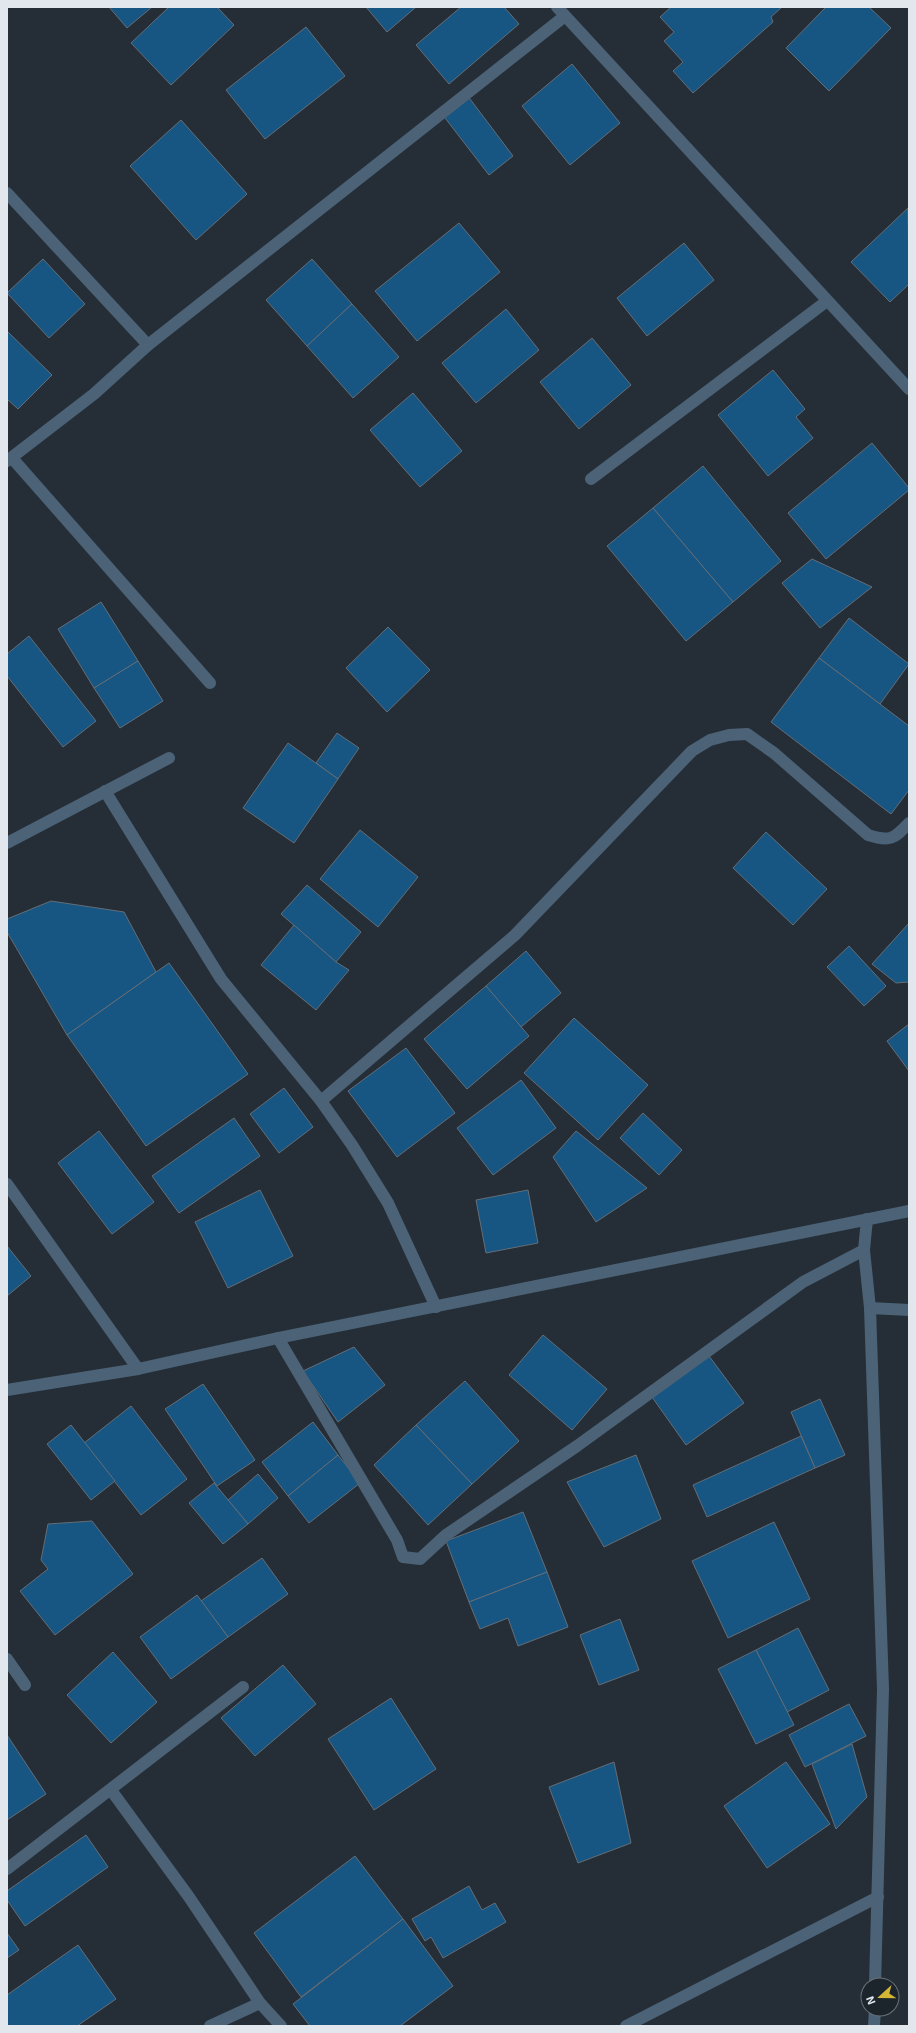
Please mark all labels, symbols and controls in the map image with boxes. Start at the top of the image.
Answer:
north arrow [860,1977,900,2017]
text: N [863,1995,878,2007]

